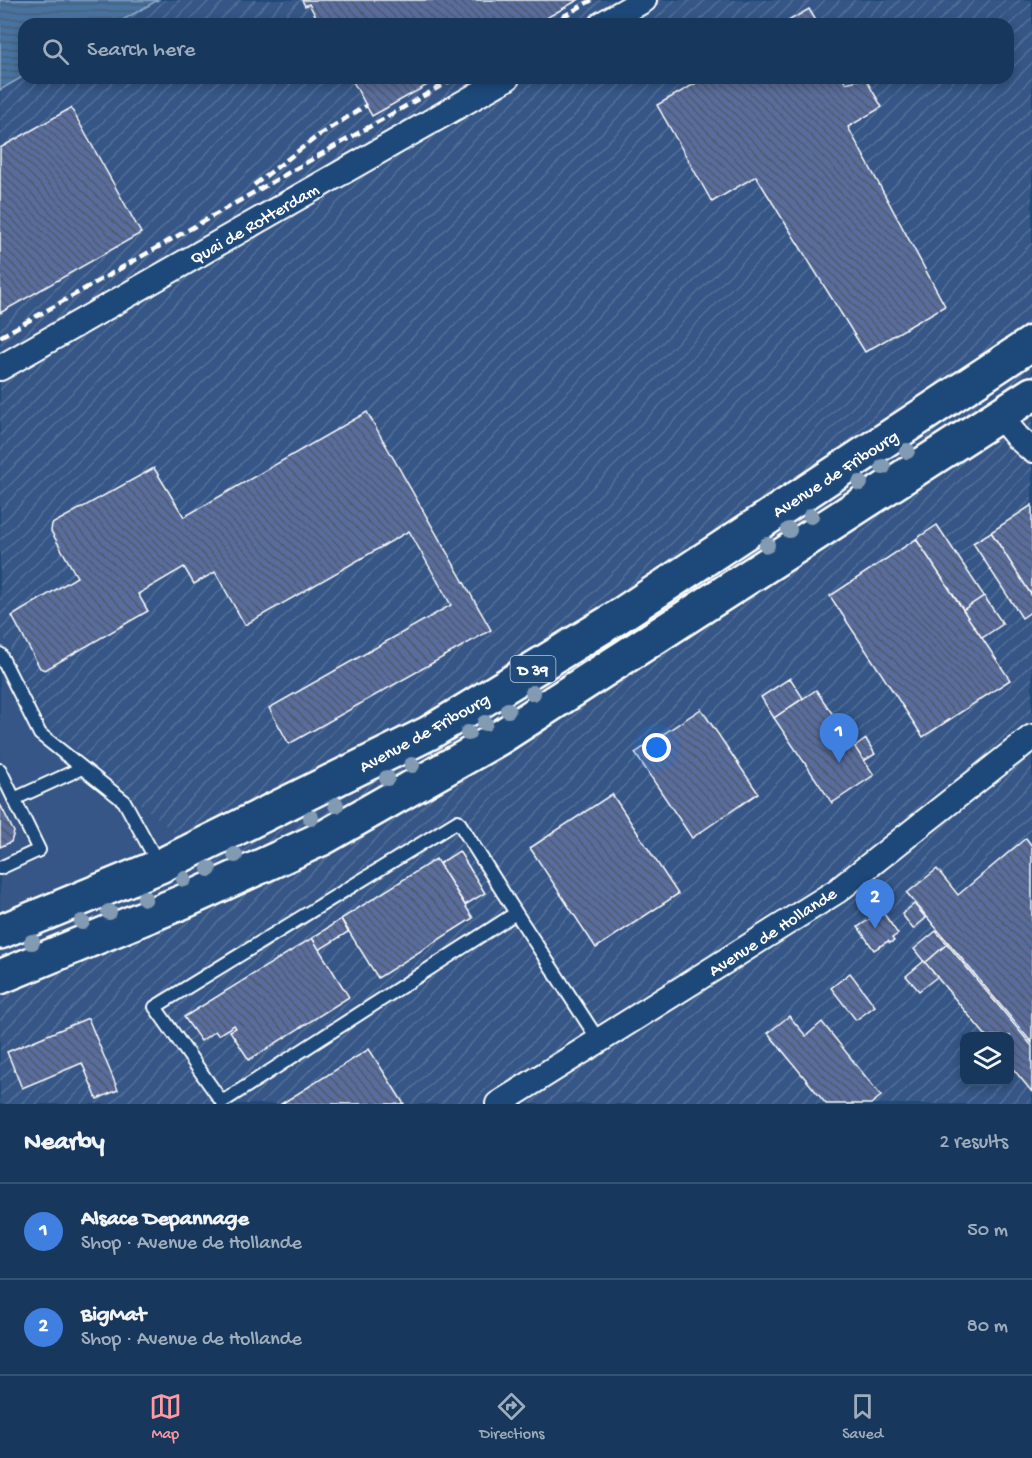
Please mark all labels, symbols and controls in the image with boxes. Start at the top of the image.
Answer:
search box [18,18,1014,84]
icon: search [39,35,72,68]
text: Search here [87,38,195,64]
street label: Quai de Rotterdam [187,180,324,271]
street label: Avenue de Fribourg [769,427,903,524]
road number: D 39 [510,656,556,682]
street label: Avenue de Fribourg [356,690,494,779]
pin: 1 [820,714,858,763]
your location [642,733,671,762]
pin: 2 [856,880,894,929]
street label: Avenue de Hollande [705,883,842,982]
map controls [960,1032,1014,1086]
button: layers [960,1032,1014,1086]
text: Nearby [24,1128,105,1159]
text: 2 results [939,1132,1008,1155]
text: Alsace Depannage [81,1207,249,1233]
text: 1 [39,1220,48,1243]
text: 50 m [967,1220,1008,1243]
text: Shop · Avenue de Hollande [81,1233,302,1256]
text: BigMat [81,1303,146,1329]
text: 2 [39,1316,48,1339]
text: 80 m [967,1316,1008,1339]
text: Shop · Avenue de Hollande [81,1329,302,1352]
tab: Map [149,1390,182,1445]
tab: Directions [479,1390,545,1445]
tab: Saved [842,1390,883,1445]

